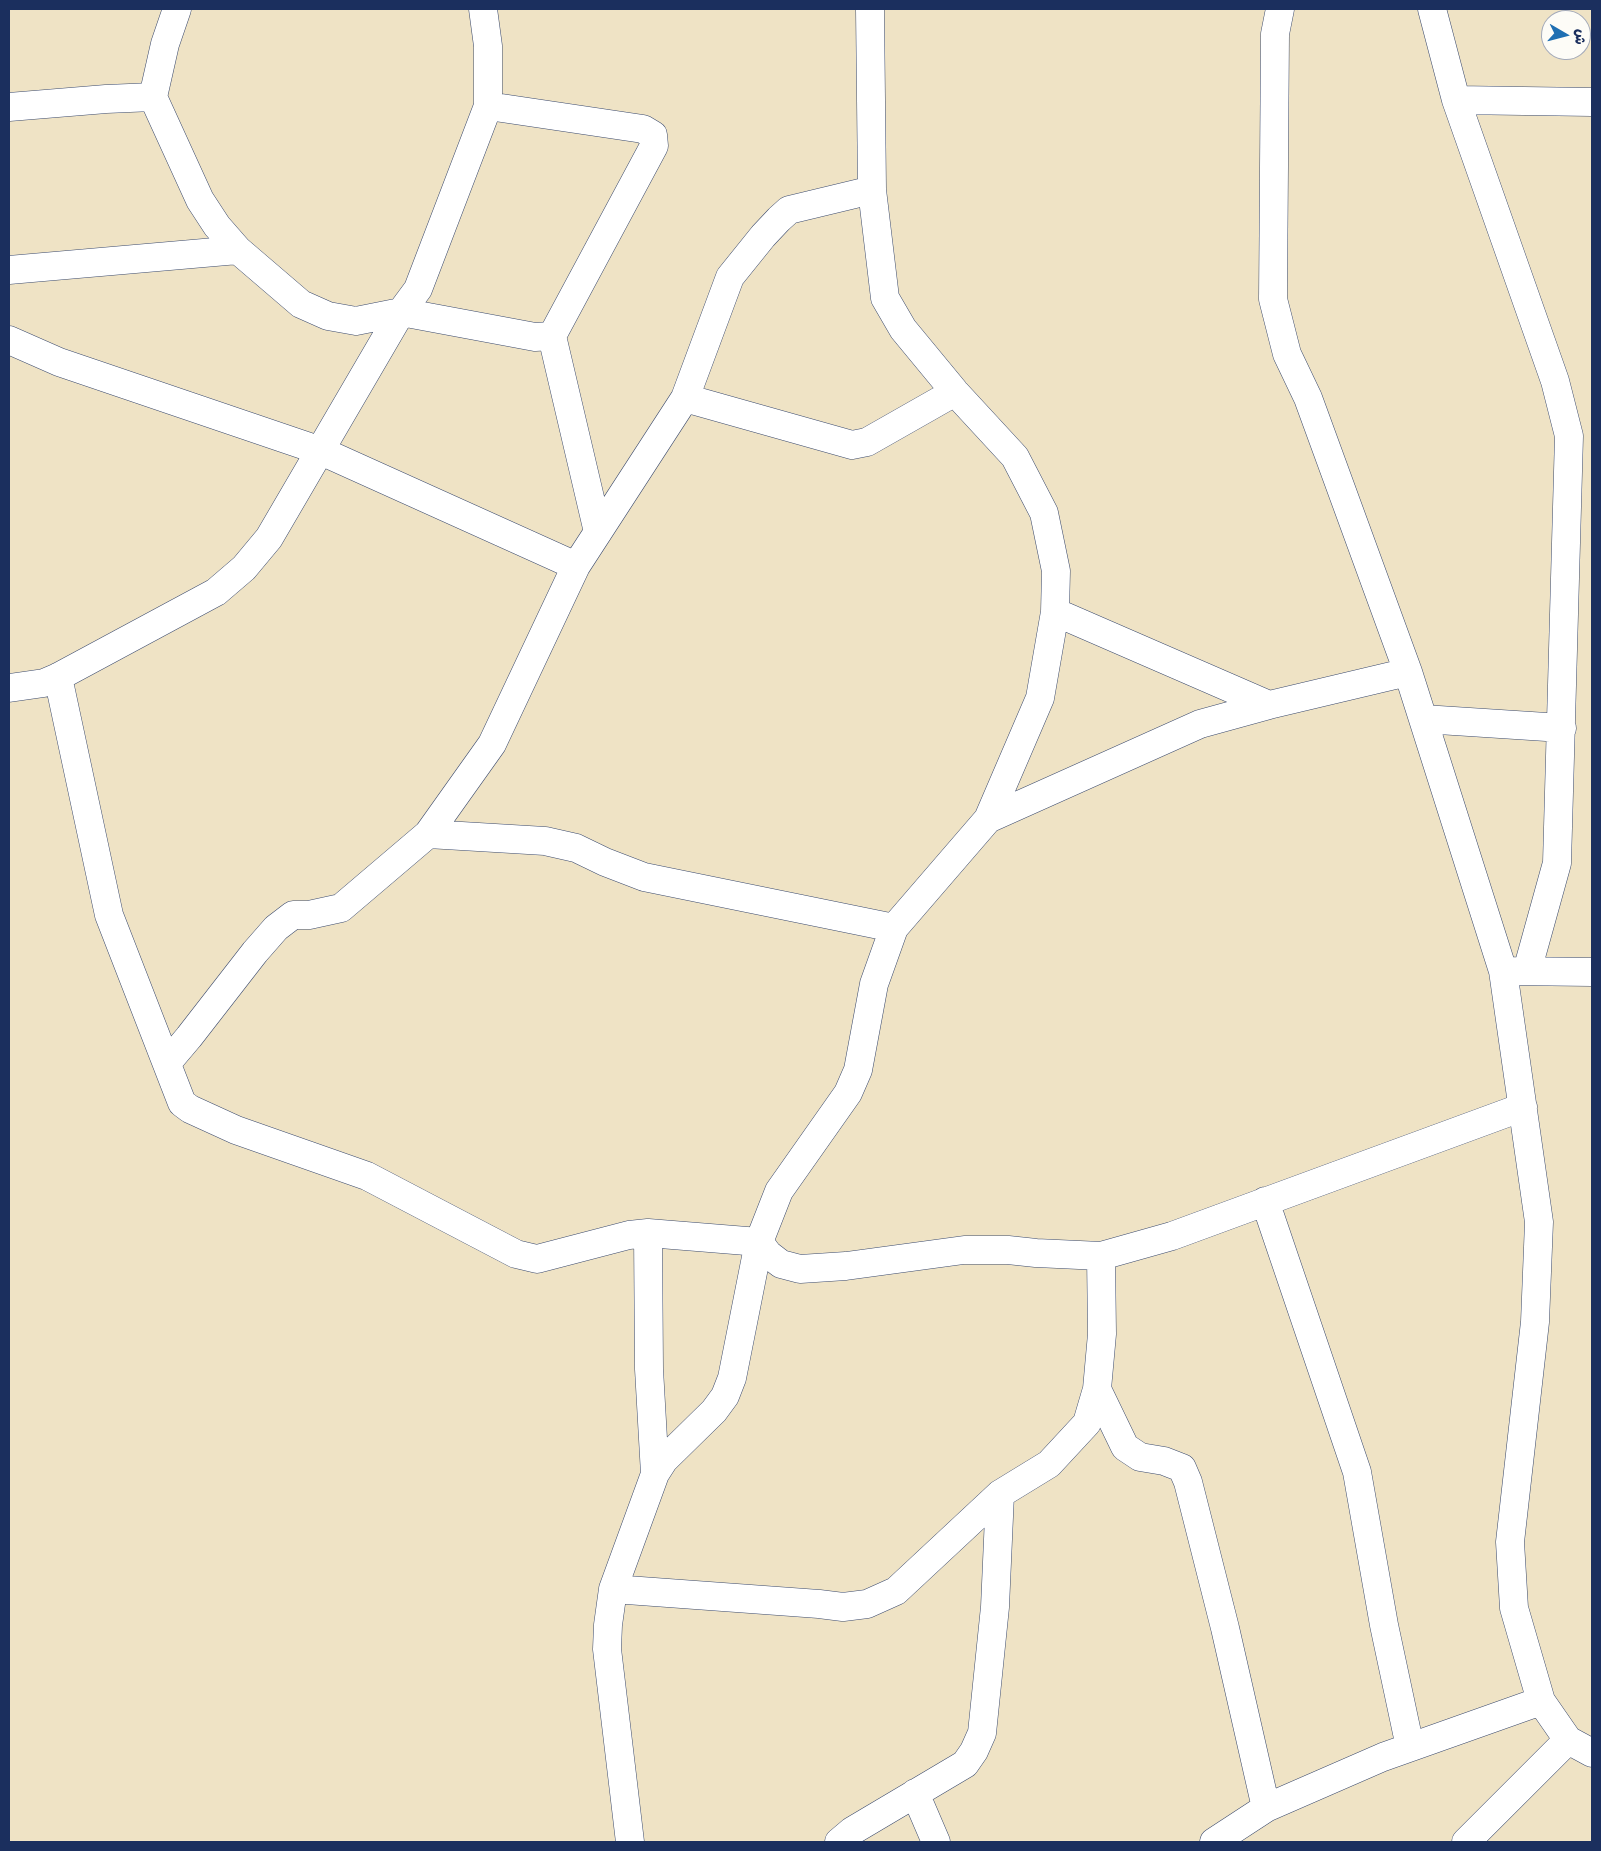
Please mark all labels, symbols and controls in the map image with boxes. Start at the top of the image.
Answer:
north arrow [1541,10,1591,60]
text: ش [1569,28,1591,46]

